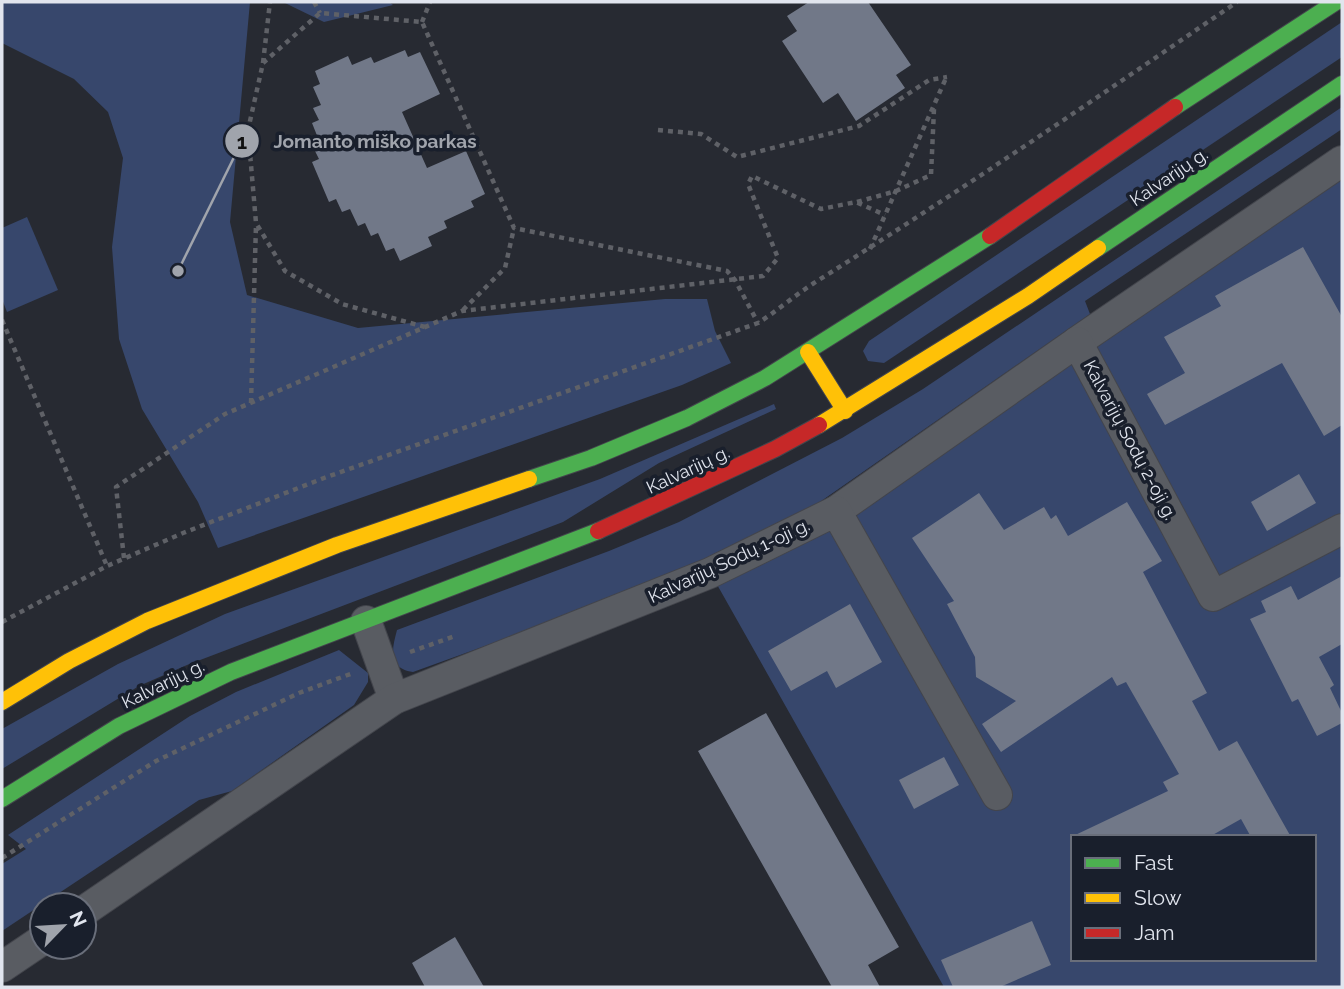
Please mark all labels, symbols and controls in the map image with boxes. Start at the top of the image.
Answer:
callout: Jomanto miško parkas [225,121,491,161]
text: 1 [237,129,247,154]
text: Jomanto miško parkas [273,130,477,152]
street label: Kalvarijų g. [1126,143,1212,210]
street label: Kalvarijų Sodų 2-oji g. [1079,356,1181,523]
street label: Kalvarijų g. [643,441,733,498]
street label: Kalvarijų Sodų 1-oji g. [645,514,813,607]
street label: Kalvarijų g. [118,655,207,713]
legend [1071,835,1316,961]
text: Fast [1134,850,1174,875]
text: Slow [1134,885,1182,910]
north arrow [28,891,98,961]
text: N [65,908,91,930]
text: Jam [1134,920,1175,945]

